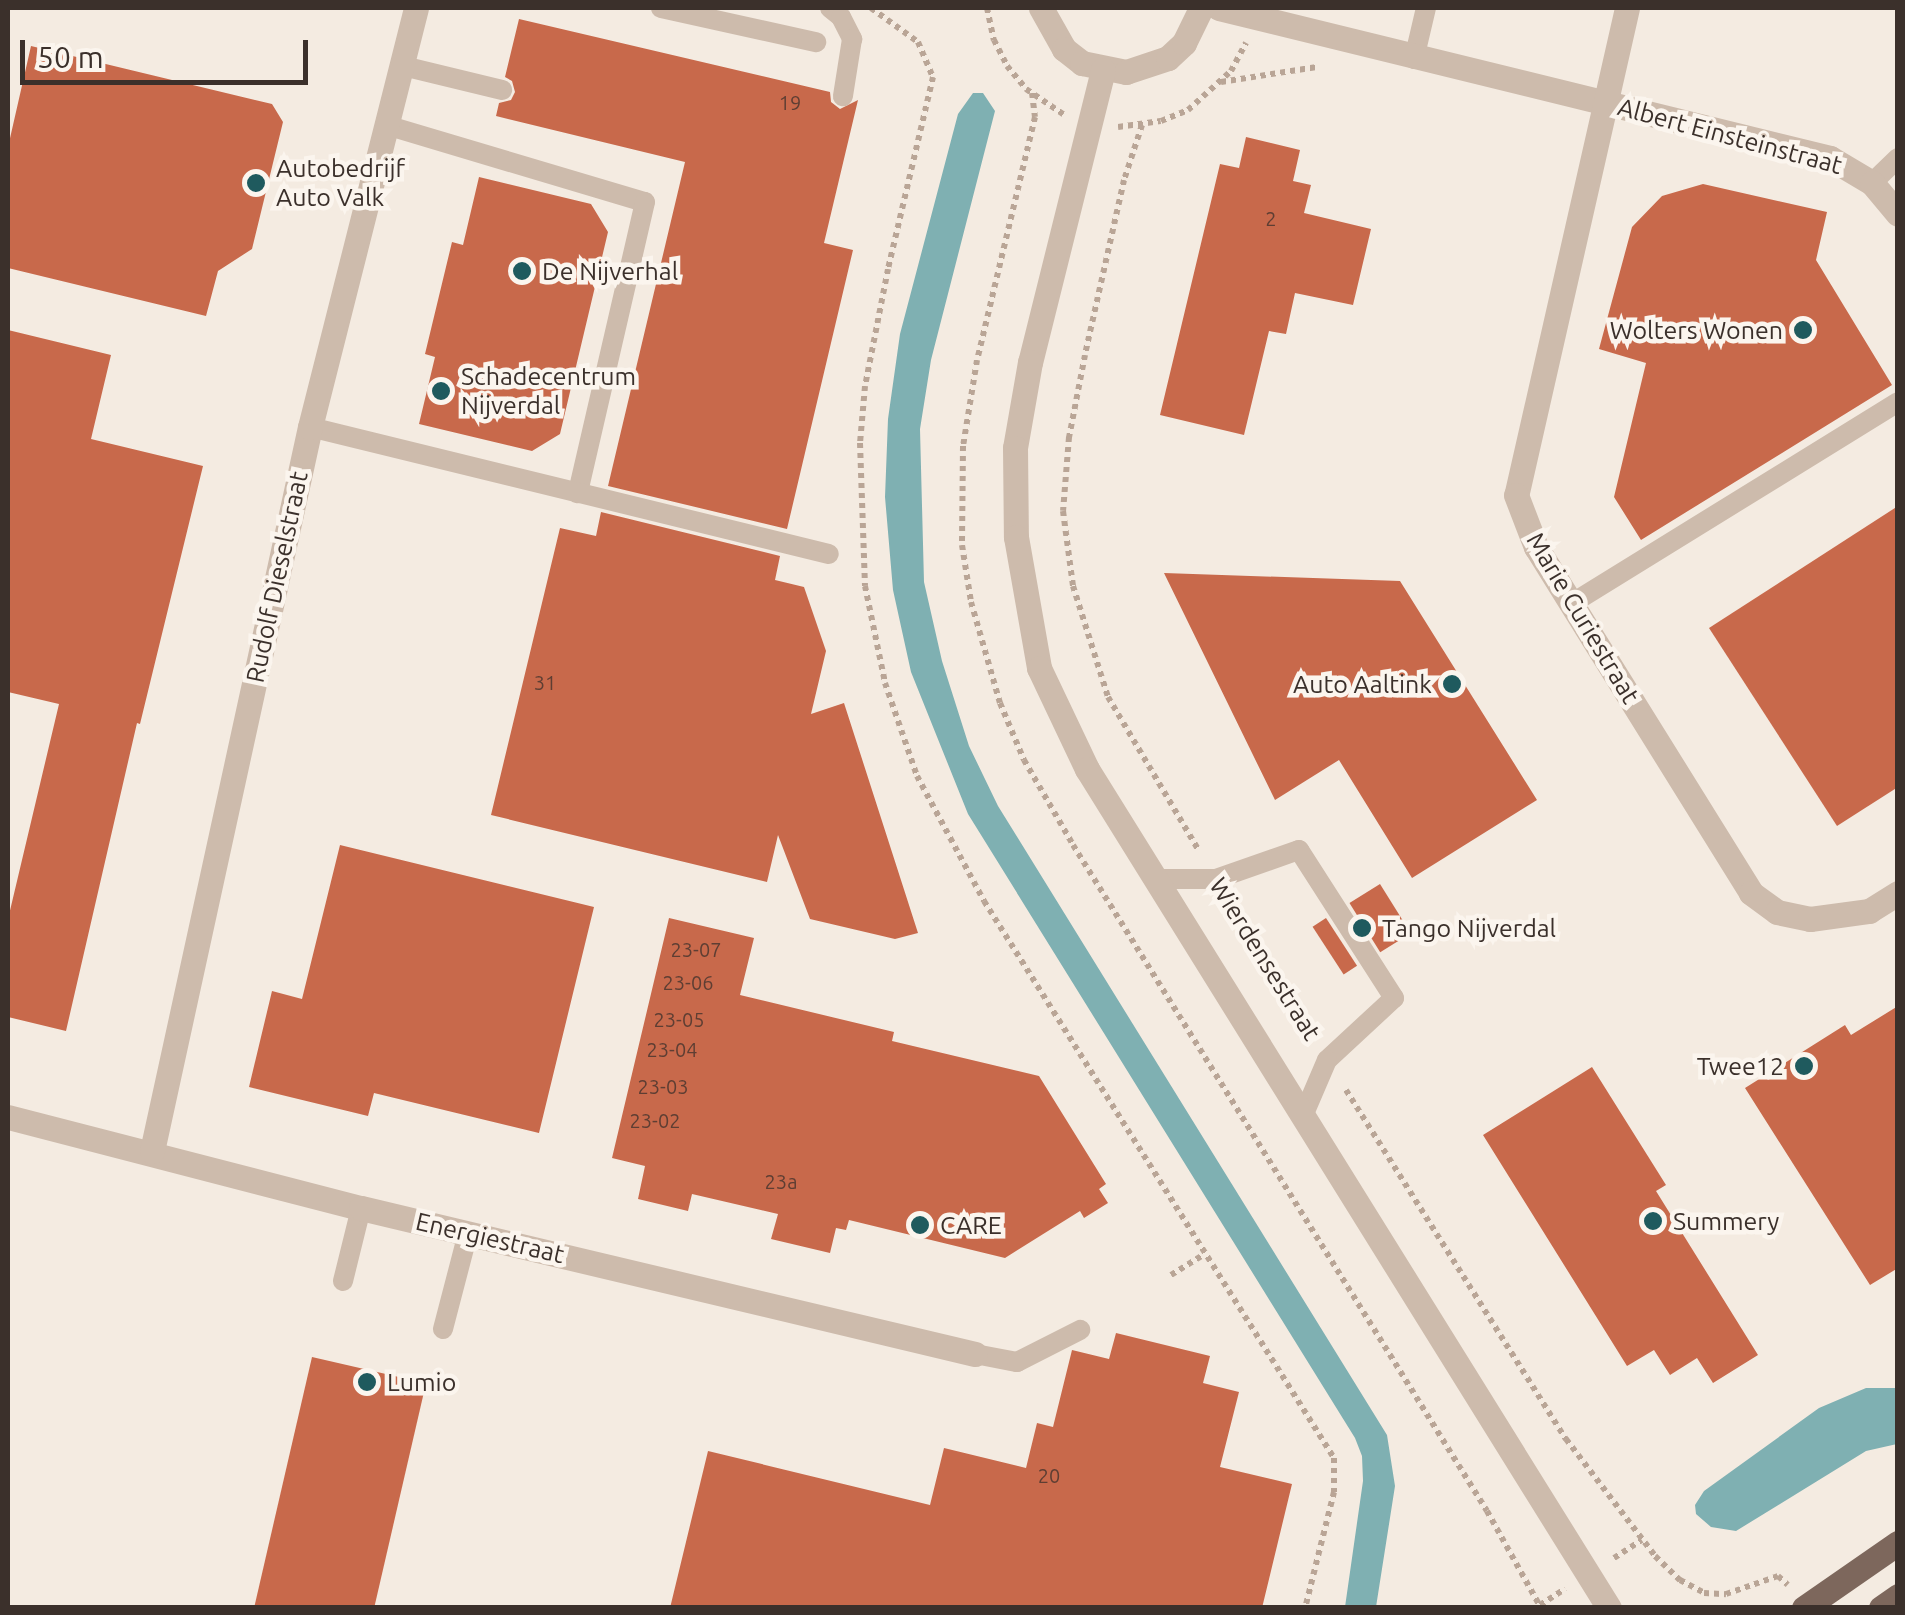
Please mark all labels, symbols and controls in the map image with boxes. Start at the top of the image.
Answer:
scale bar [25,20,312,82]
text: 50 m [37,40,104,74]
house number: 19 [779,90,801,114]
street label: Albert Einsteinstraat [1615,92,1845,180]
place label: Autobedrijf Auto Valk [276,154,405,213]
marker: Autobedrijf Auto Valk [245,172,267,194]
house number: 2 [1265,206,1277,230]
place label: De Nijverhal [542,256,678,286]
marker: De Nijverhal [511,260,533,282]
place label: Wolters Wonen [1610,315,1783,345]
marker: Wolters Wonen [1792,319,1814,341]
place label: Schadecentrum Nijverdal [461,362,636,421]
marker: Schadecentrum Nijverdal [430,380,452,402]
street label: Rudolf Dieselstraat [240,469,314,685]
street label: Marie Curiestraat [1520,527,1646,709]
place label: Auto Aaltink [1293,669,1432,699]
house number: 31 [534,670,556,694]
marker: Auto Aaltink [1441,673,1463,695]
street label: Wierdensestraat [1203,872,1327,1046]
place label: Tango Nijverdal [1382,913,1556,943]
marker: Tango Nijverdal [1351,917,1373,939]
house number: 23-07 [671,937,721,961]
house number: 23-06 [663,970,713,994]
house number: 23-05 [654,1007,704,1031]
house number: 23-04 [647,1037,697,1061]
place label: Twee12 [1697,1051,1784,1081]
marker: Twee12 [1793,1055,1815,1077]
house number: 23-03 [638,1074,688,1098]
house number: 23-02 [630,1108,680,1132]
house number: 23a [765,1169,797,1193]
street label: Energiestraat [413,1206,567,1270]
place label: Summery [1673,1206,1779,1236]
place label: CARE [940,1210,1002,1240]
marker: Summery [1642,1210,1664,1232]
marker: CARE [909,1214,931,1236]
place label: Lumio [387,1367,456,1397]
marker: Lumio [356,1371,378,1393]
house number: 20 [1038,1463,1060,1487]

